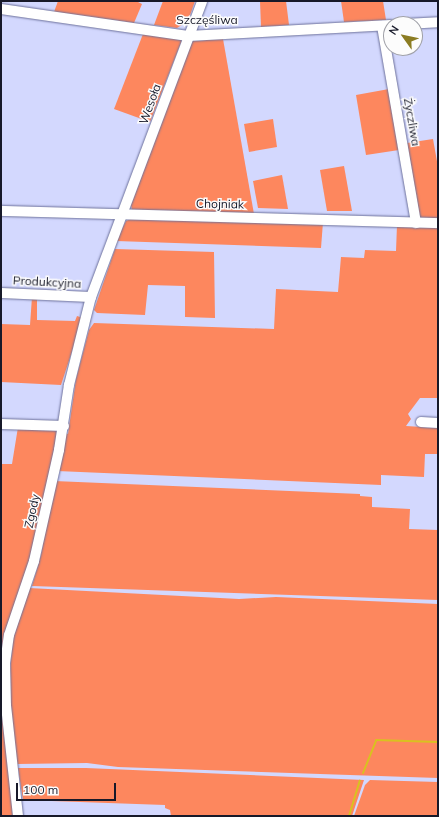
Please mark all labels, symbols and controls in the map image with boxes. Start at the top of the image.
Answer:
street label: Szczęśliwa [176,13,238,27]
north arrow [383,16,423,56]
text: N [386,23,402,37]
street label: Wesoła [136,82,164,126]
street label: Życzliwa [401,97,423,147]
street label: Chojniak [196,196,244,212]
street label: Produkcyjna [12,273,82,291]
street label: Zgody [21,493,43,529]
scale bar [18,775,118,801]
text: 100 m [23,782,58,797]

